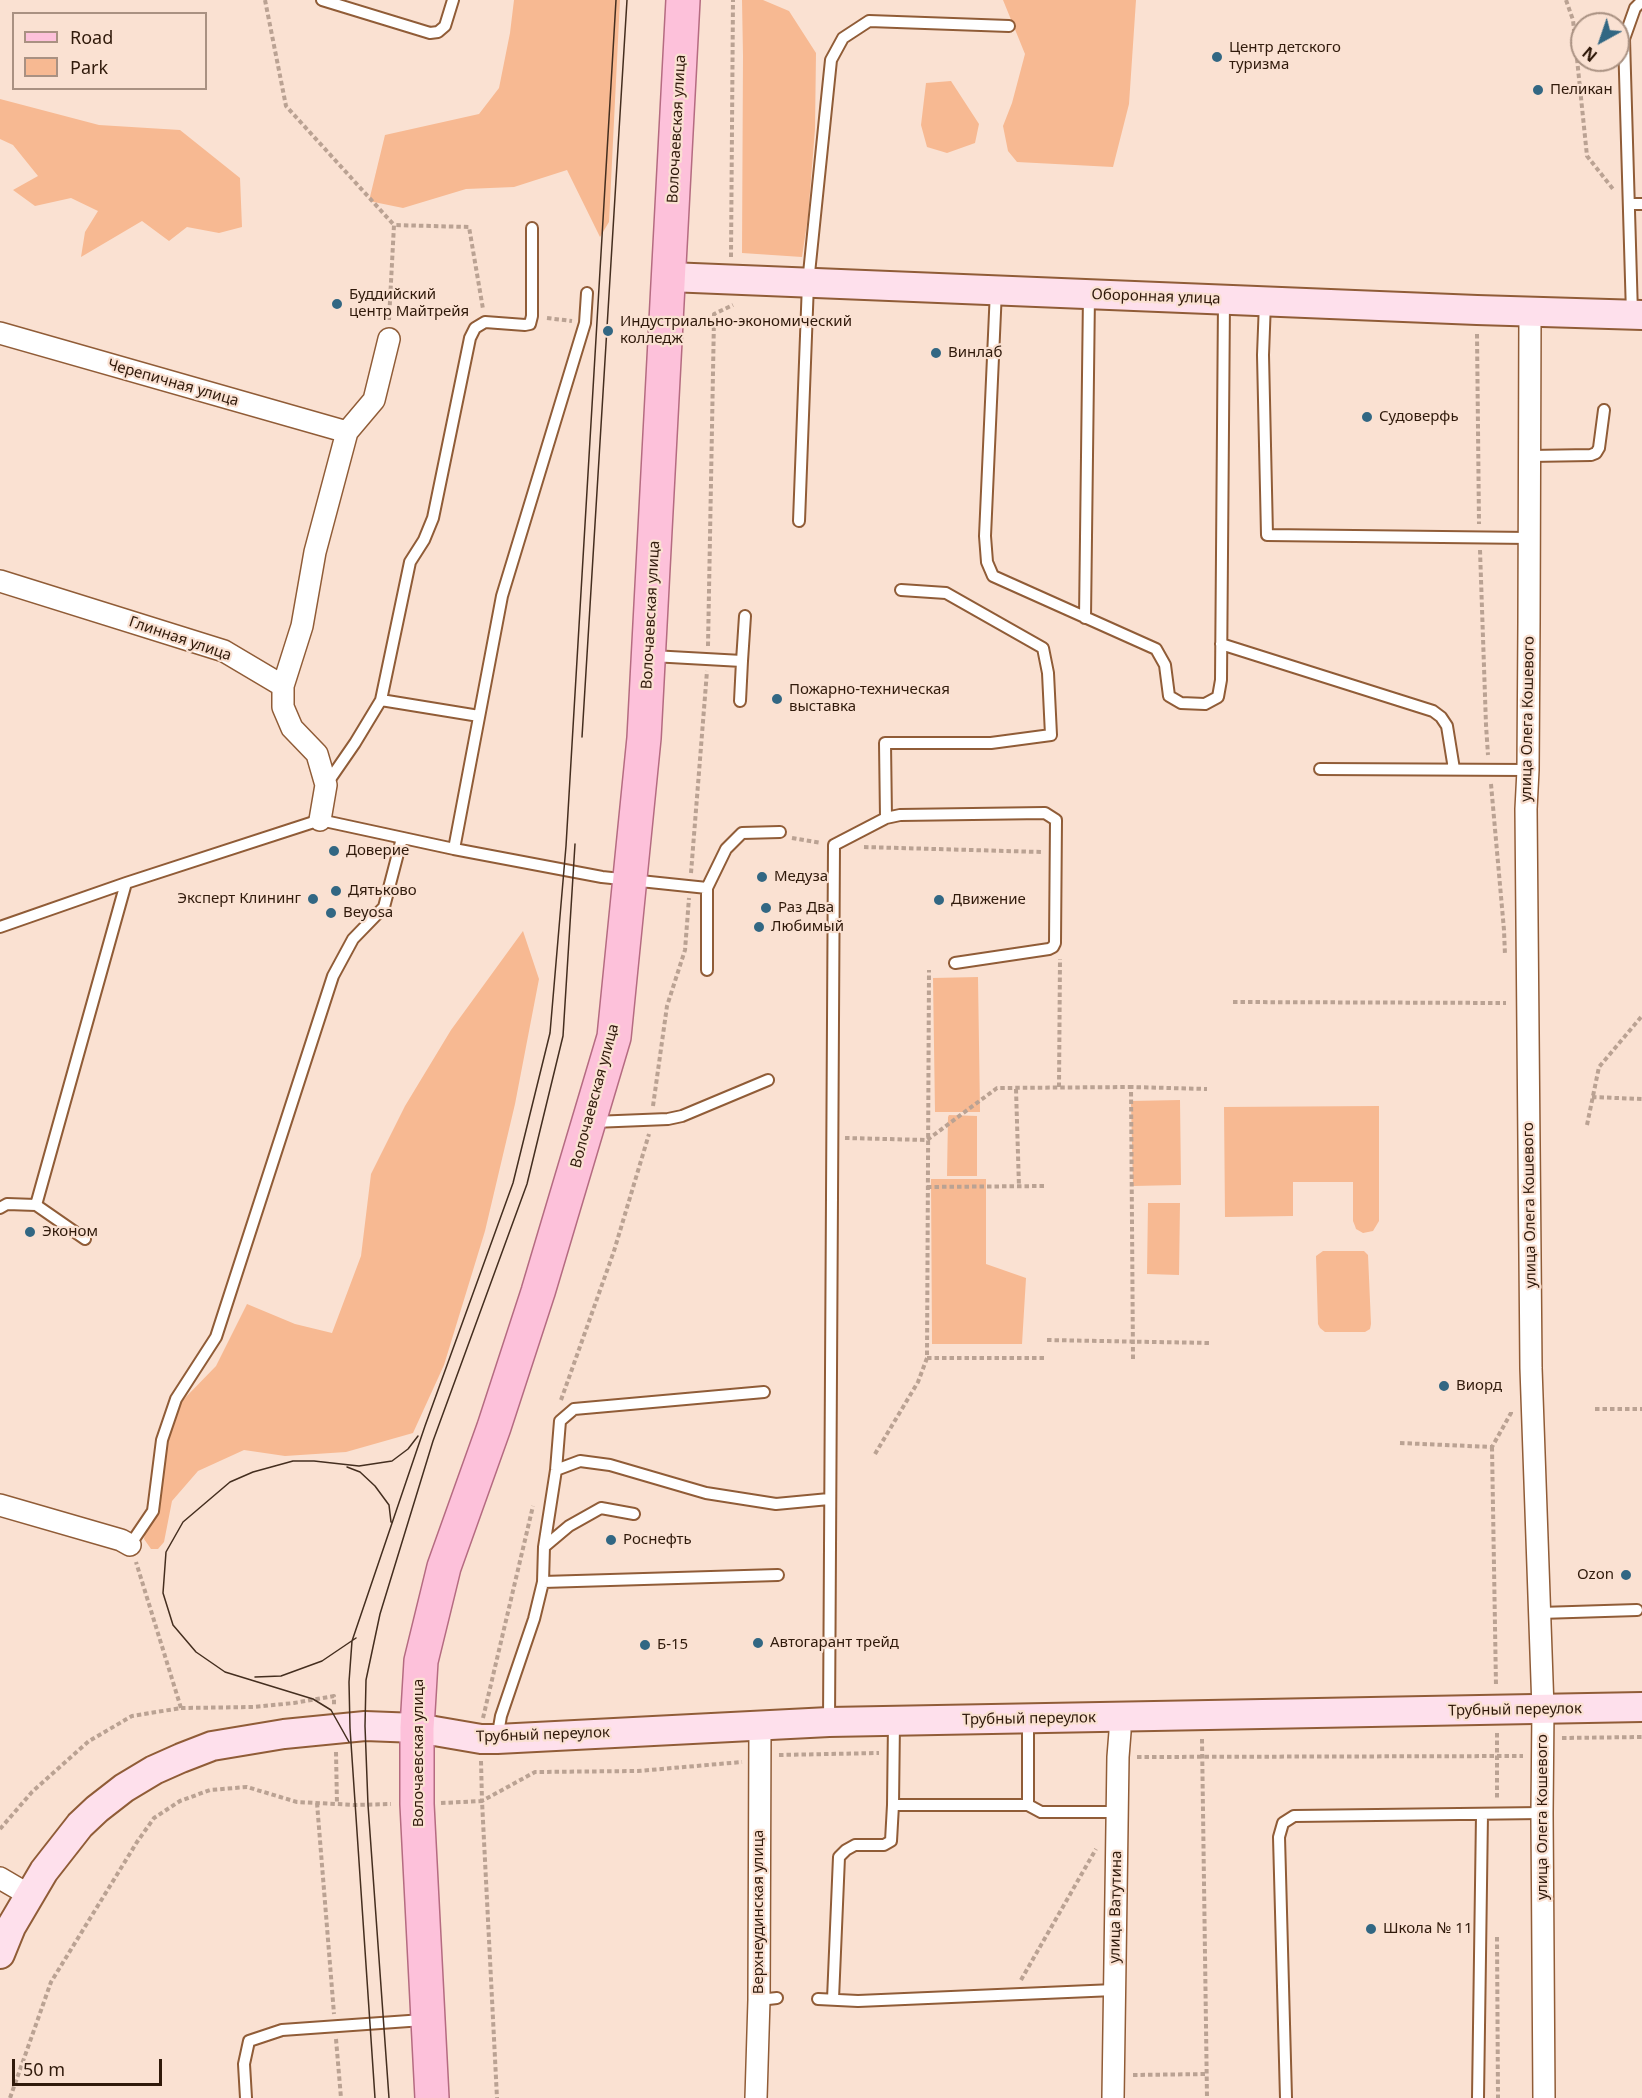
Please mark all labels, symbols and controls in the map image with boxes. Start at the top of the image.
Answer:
legend [12,12,207,90]
north arrow [1570,12,1630,72]
text: Road [70,25,113,49]
place label: Центр детского туризма [1229,39,1341,74]
text: N [1578,42,1602,67]
marker: Центр детского туризма [1210,50,1224,64]
street label: Волочаевская улица [664,54,690,204]
text: Park [70,55,108,79]
place label: Пеликан [1550,81,1613,99]
marker: Пеликан [1531,83,1545,97]
place label: Буддийский центр Майтрейя [349,286,469,321]
street label: Оборонная улица [1091,286,1221,308]
marker: Буддийский центр Майтрейя [330,297,344,311]
place label: Индустриально-экономический колледж [620,313,852,348]
marker: Индустриально-экономический колледж [601,324,615,338]
place label: Винлаб [948,344,1002,362]
marker: Винлаб [929,346,943,360]
street label: Черепичная улица [105,356,241,410]
place label: Судоверфь [1379,408,1459,426]
marker: Судоверфь [1360,410,1374,424]
street label: Волочаевская улица [638,540,664,690]
street label: Глинная улица [126,613,234,665]
street label: улица Олега Кошевого [1518,636,1538,802]
place label: Пожарно-техническая выставка [789,681,950,716]
marker: Пожарно-техническая выставка [770,692,784,706]
place label: Доверие [346,842,409,860]
marker: Доверие [327,844,341,858]
place label: Медуза [774,868,828,886]
marker: Медуза [755,870,769,884]
place label: Дятьково [348,882,417,900]
marker: Дятьково [329,884,343,898]
place label: Эксперт Клининг [177,890,301,908]
place label: Движение [951,891,1026,909]
marker: Эксперт Клининг [306,892,320,906]
marker: Движение [932,893,946,907]
place label: Раз Два [778,899,834,917]
marker: Раз Два [759,901,773,915]
place label: Beyosa [343,904,393,922]
marker: Beyosa [324,906,338,920]
place label: Любимый [771,918,844,936]
marker: Любимый [752,920,766,934]
street label: Волочаевская улица [567,1022,623,1170]
street label: улица Олега Кошевого [1520,1122,1540,1288]
place label: Эконом [42,1223,98,1241]
marker: Эконом [23,1225,37,1239]
place label: Виорд [1456,1377,1502,1395]
marker: Виорд [1437,1379,1451,1393]
place label: Роснефть [623,1531,692,1549]
marker: Роснефть [604,1533,618,1547]
place label: Ozon [1577,1566,1614,1584]
marker: Ozon [1619,1568,1633,1582]
place label: Автогарант трейд [770,1634,899,1652]
place label: Б-15 [657,1636,688,1654]
marker: Автогарант трейд [751,1636,765,1650]
marker: Б-15 [638,1638,652,1652]
street label: Волочаевская улица [410,1679,428,1827]
street label: Трубный переулок [1448,1700,1582,1720]
street label: Трубный переулок [962,1709,1096,1729]
street label: Трубный переулок [476,1724,610,1746]
street label: улица Олега Кошевого [1534,1734,1552,1900]
street label: Верхнеудинская улица [750,1830,768,1994]
street label: улица Ватутина [1106,1850,1126,1964]
place label: Школа № 11 [1383,1920,1473,1938]
marker: Школа № 11 [1364,1922,1378,1936]
scale bar [15,2047,165,2085]
text: 50 m [23,2057,65,2081]

